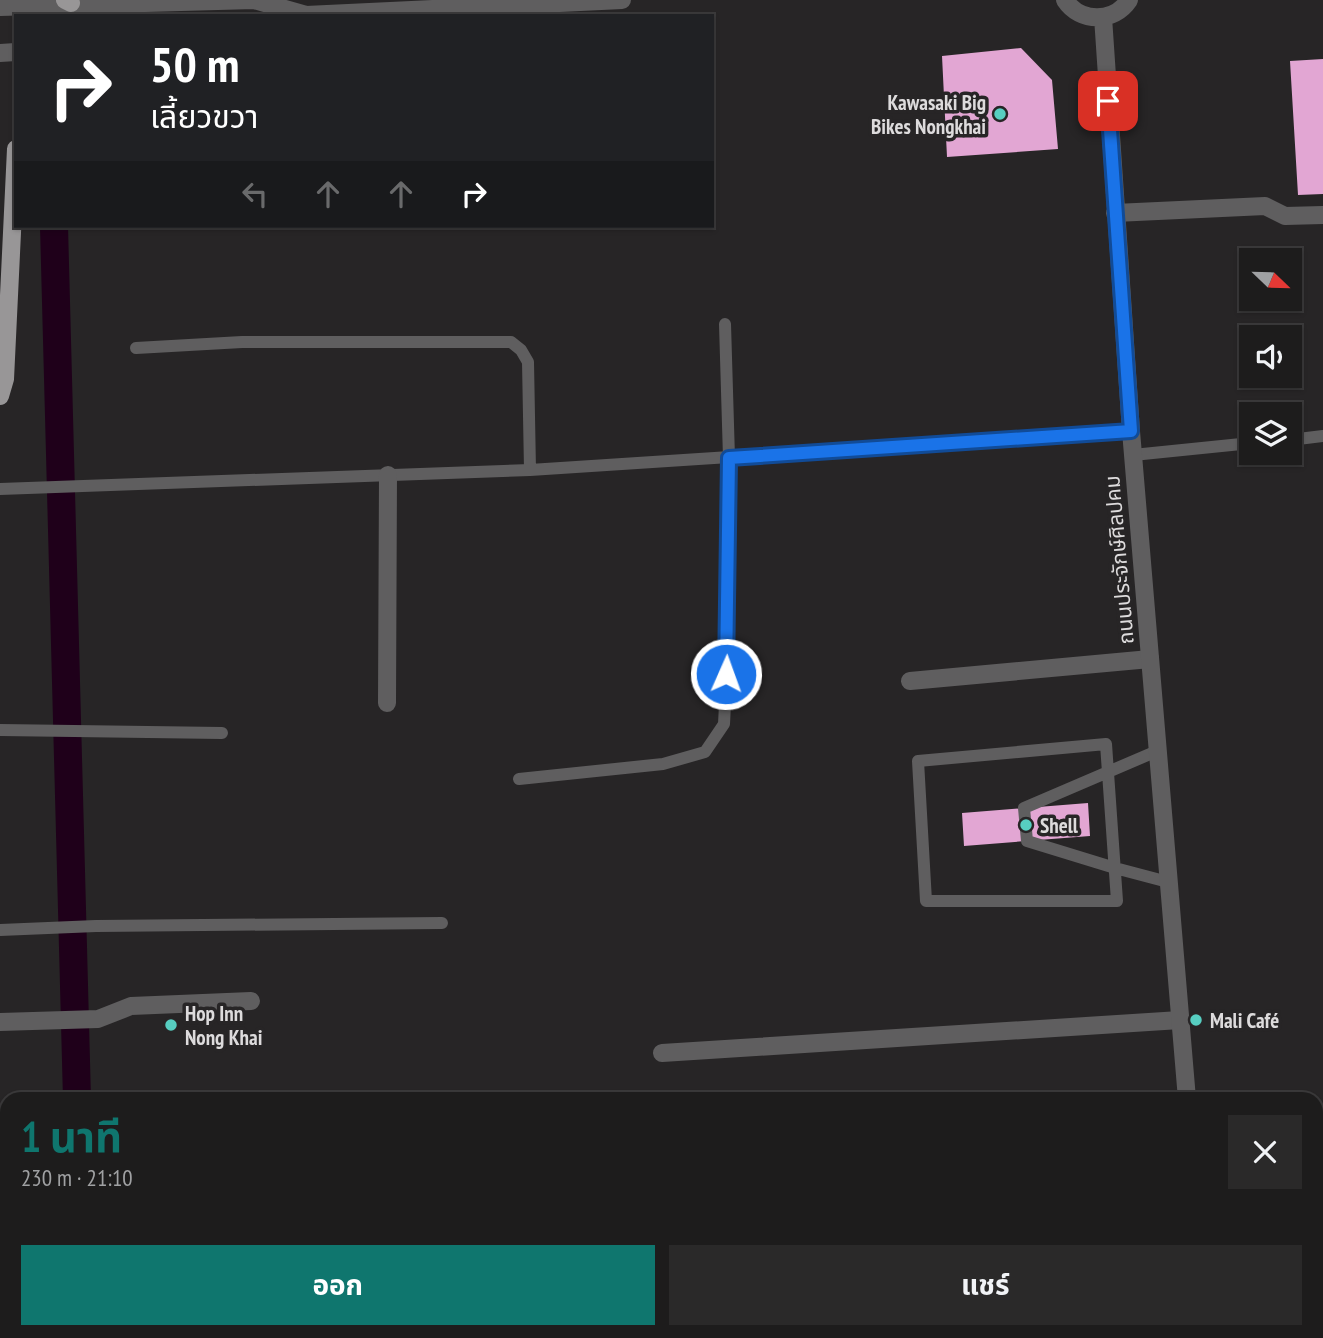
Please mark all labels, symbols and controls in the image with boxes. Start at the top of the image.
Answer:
text: 50 m [150,32,239,96]
icon: right [35,42,126,133]
pin [1078,71,1138,131]
icon: arrive [1089,82,1127,120]
place label: Kawasaki Big Bikes Nongkhai [871,89,986,140]
text: เลี้ยวขวา [150,95,258,137]
marker: Kawasaki Big Bikes Nongkhai [992,106,1008,122]
icon: left [236,175,274,213]
icon: ahead [309,175,347,213]
icon: ahead [382,175,420,213]
icon: right [455,175,493,213]
north arrow [1239,248,1302,312]
map controls [1239,248,1302,465]
button: sound [1239,325,1302,388]
button: layers [1239,402,1302,465]
street label: ถนนประจักษ์ศิลปคม [1098,474,1140,646]
position arrow [689,637,763,711]
place label: Shell [1040,812,1079,839]
marker: Shell [1018,817,1034,833]
place label: Hop Inn Nong Khai [185,1000,262,1051]
place label: Mali Café [1210,1007,1279,1034]
marker: Mali Café [1188,1012,1204,1028]
marker: Hop Inn Nong Khai [163,1017,179,1033]
text: 1 นาที [21,1109,122,1164]
button: close [1228,1115,1302,1189]
text: 230 m · 21:10 [21,1163,133,1192]
button: ออก [21,1245,655,1325]
button: แชร์ [669,1245,1302,1325]

